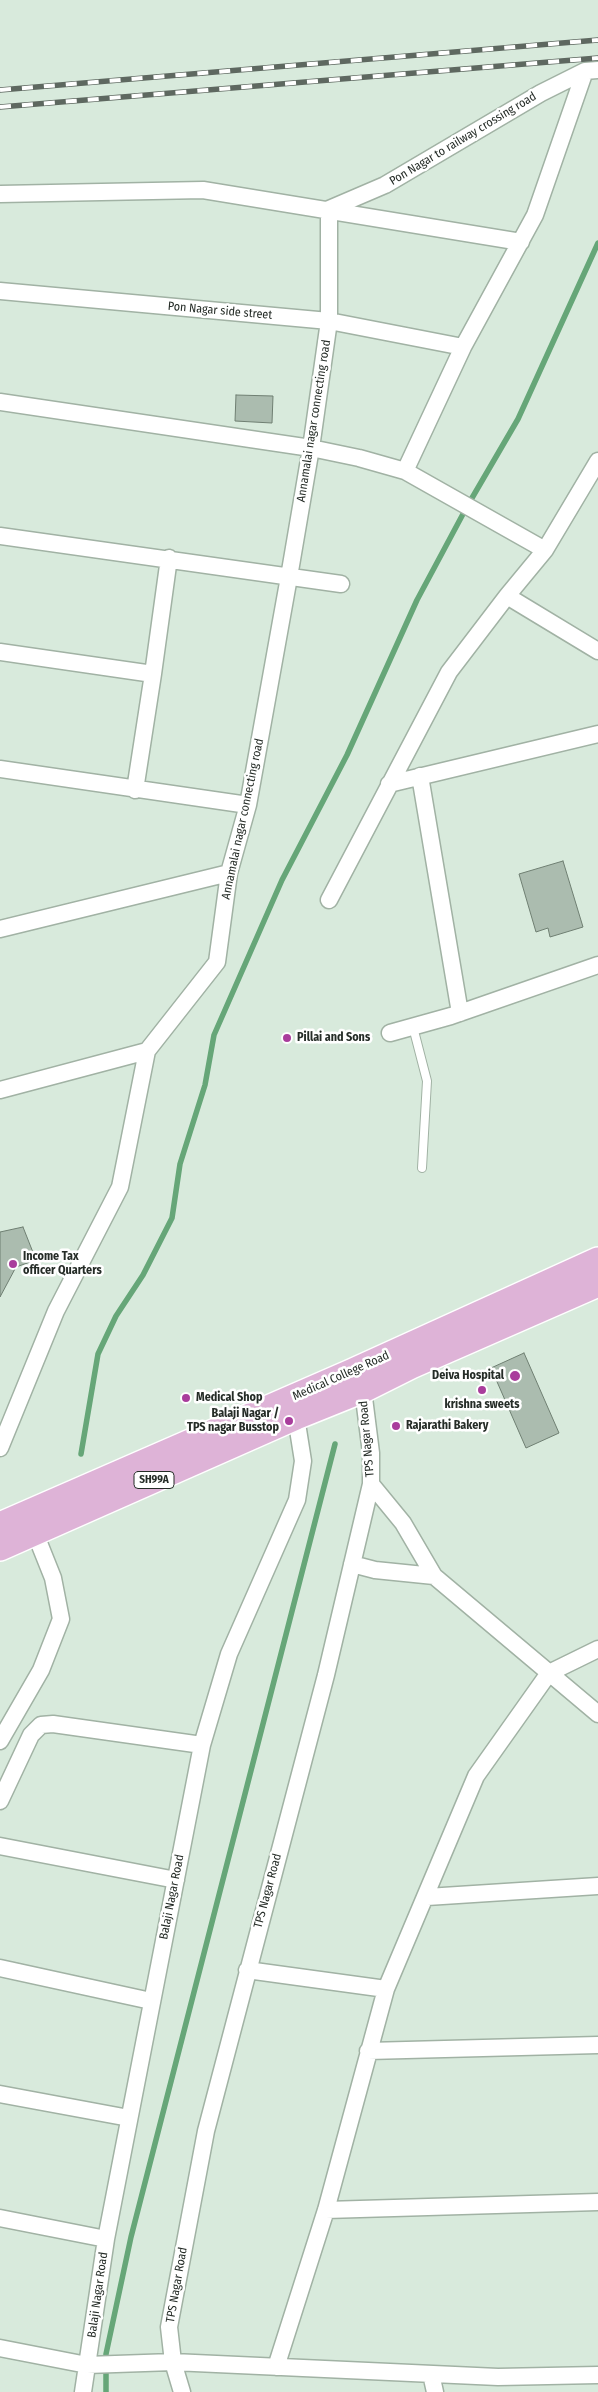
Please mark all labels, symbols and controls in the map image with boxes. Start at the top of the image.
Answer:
street label: Pon Nagar to railway crossing road [387,89,539,189]
street label: Pon Nagar side street [167,299,273,323]
street label: Annamalai nagar connecting road [294,339,334,503]
street label: Annamalai nagar connecting road [219,737,267,901]
place label: Pillai and Sons [297,1031,370,1045]
marker: Pillai and Sons [281,1032,293,1044]
place label: Income Tax officer Quarters [23,1250,102,1278]
marker: Income Tax officer Quarters [7,1258,19,1270]
street label: Medical College Road [291,1348,391,1404]
place label: Deiva Hospital [432,1369,504,1383]
marker: Deiva Hospital [508,1369,522,1383]
marker: krishna sweets [476,1384,488,1396]
place label: Medical Shop [196,1391,263,1405]
marker: Medical Shop [180,1392,192,1404]
place label: krishna sweets [445,1398,519,1412]
street label: TPS Nagar Road [356,1400,378,1478]
place label: Balaji Nagar / TPS nagar Busstop [187,1407,279,1435]
marker: Balaji Nagar / TPS nagar Busstop [283,1415,295,1427]
place label: Rajarathi Bakery [406,1419,488,1433]
marker: Rajarathi Bakery [390,1420,402,1432]
road number: SH99A [134,1472,174,1488]
street label: TPS Nagar Road [251,1852,285,1930]
street label: Balaji Nagar Road [157,1853,187,1941]
street label: TPS Nagar Road [163,2246,191,2324]
street label: Balaji Nagar Road [85,2251,111,2339]

